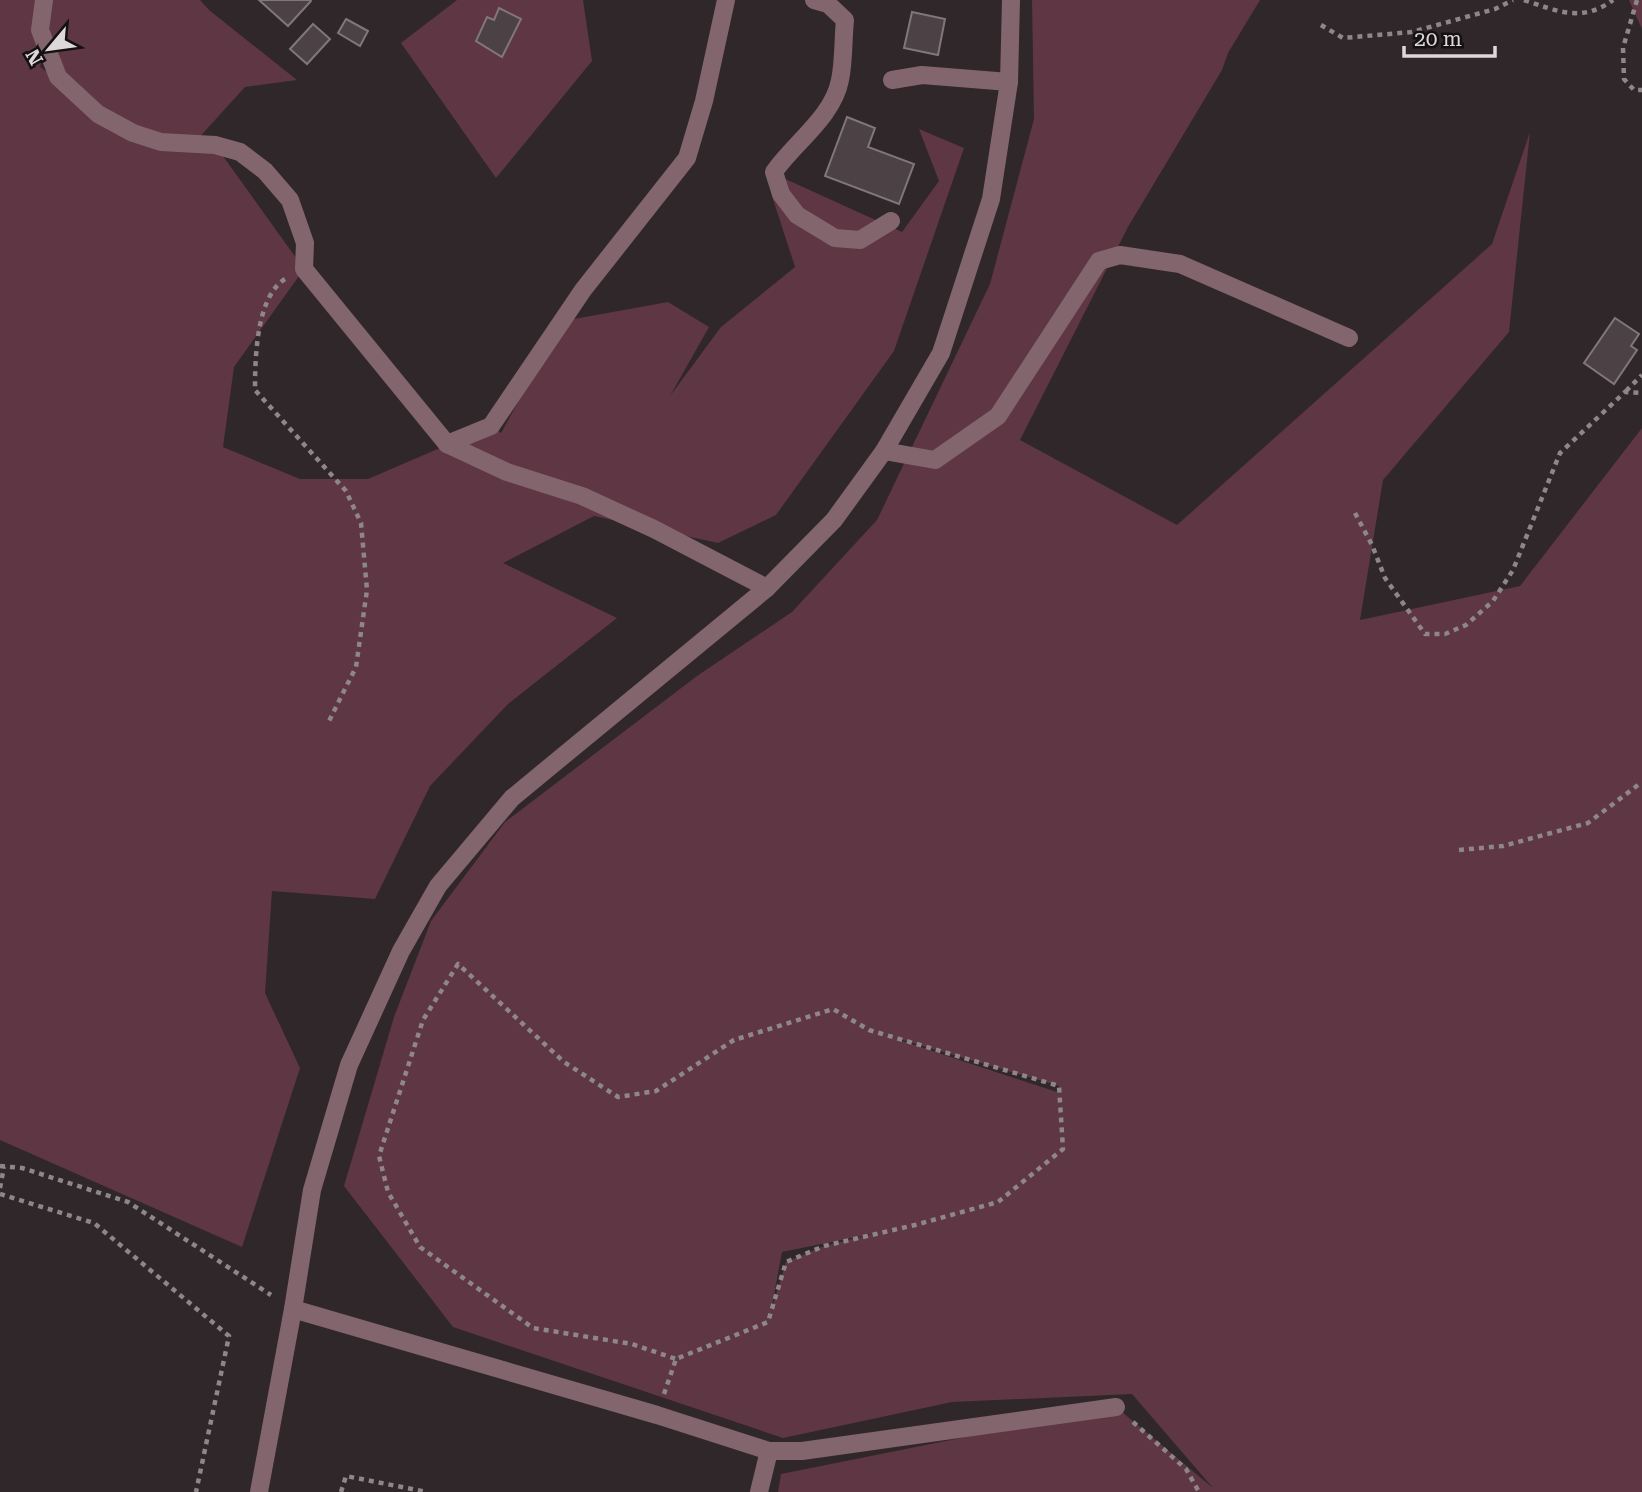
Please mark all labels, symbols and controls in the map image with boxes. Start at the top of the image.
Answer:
north arrow [14,14,84,84]
scale bar [1404,14,1495,58]
text: 20 m [1414,27,1462,51]
text: N [21,45,48,69]

